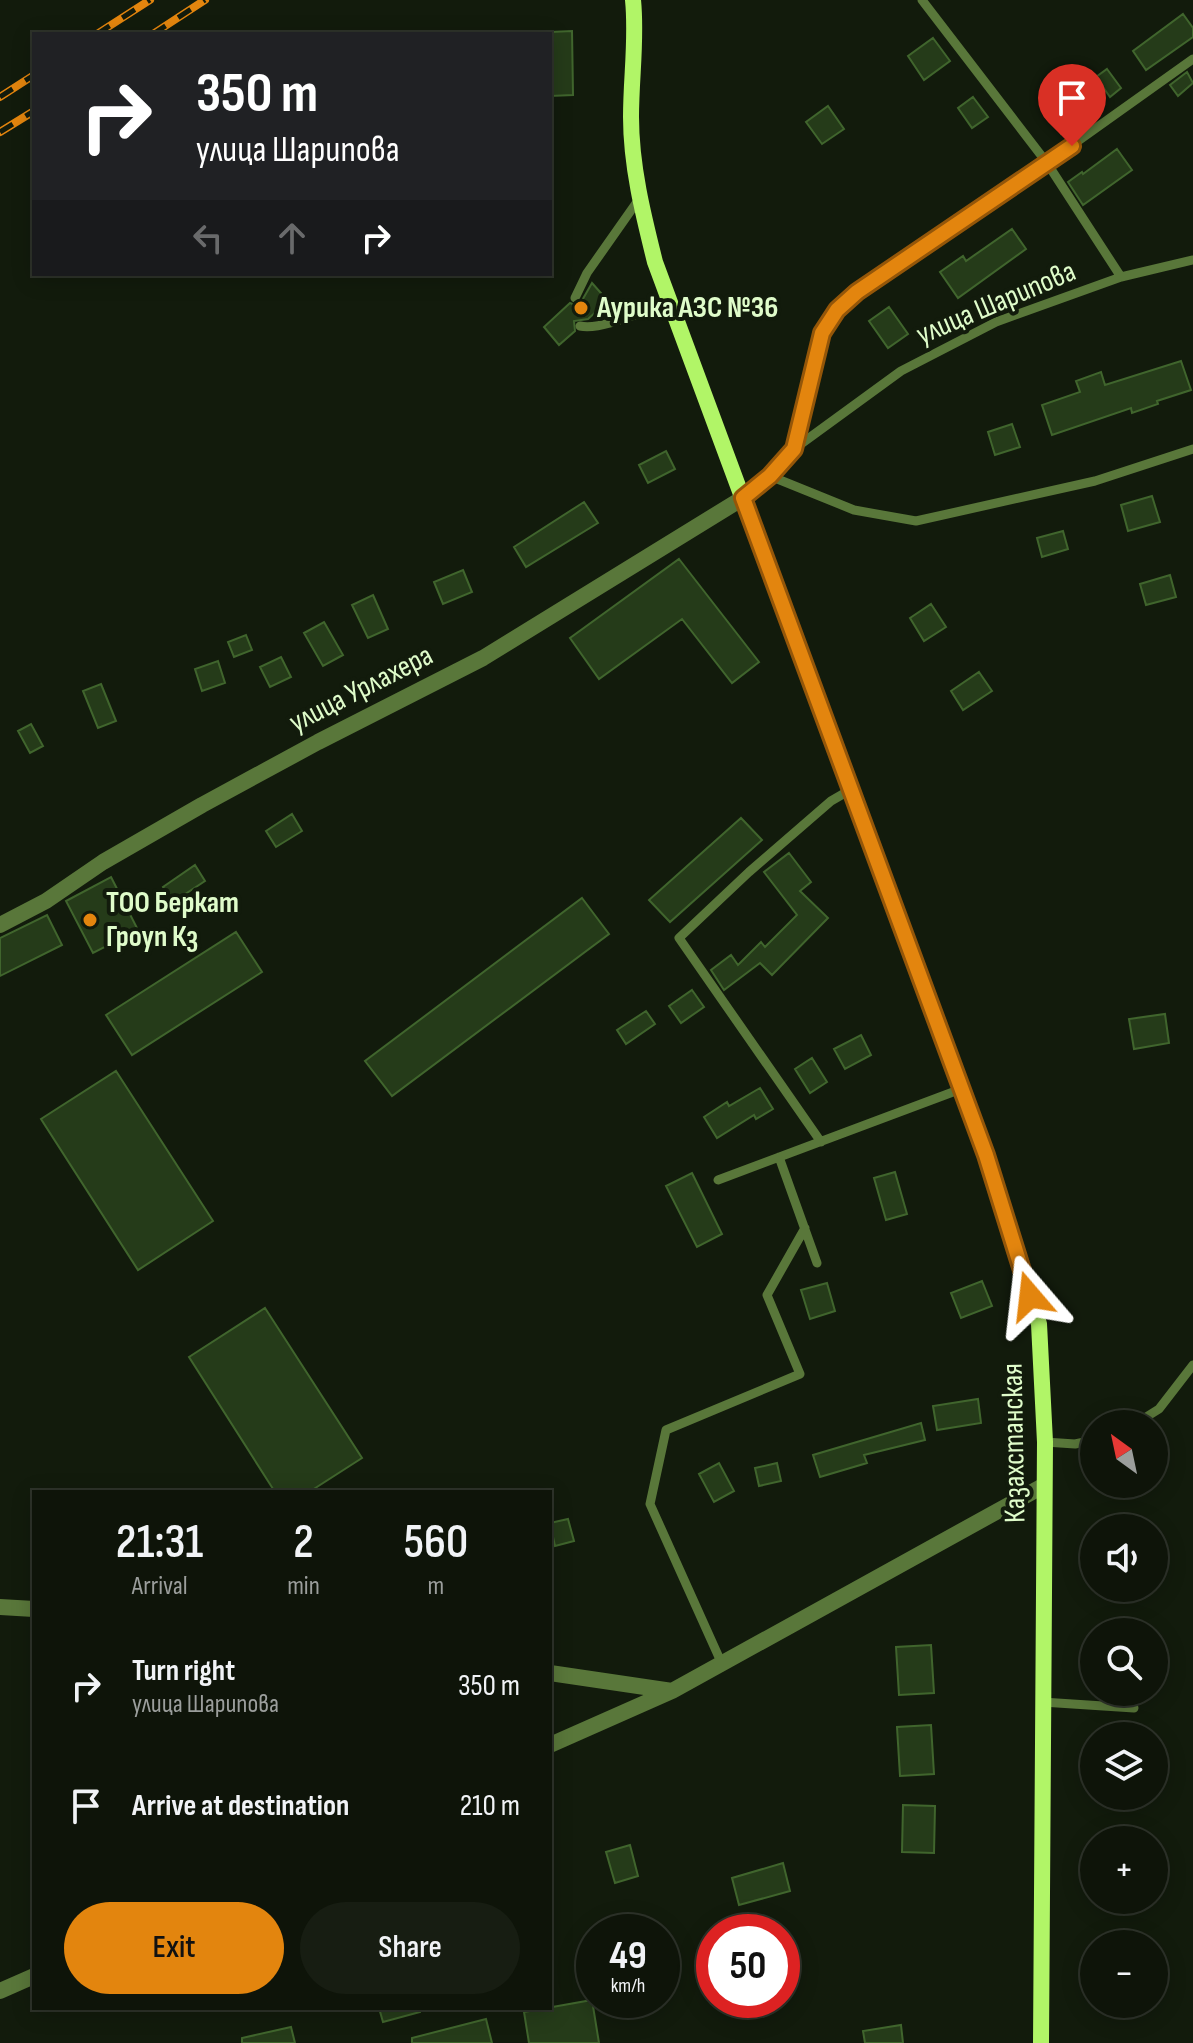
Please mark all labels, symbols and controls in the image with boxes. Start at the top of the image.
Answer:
text: 350 m [196,61,318,128]
icon: right [64,64,168,168]
pin [1038,64,1106,146]
icon: arrive [1050,76,1094,120]
text: улица Шарипова [196,129,400,172]
icon: left [186,216,230,260]
icon: ahead [270,216,314,260]
icon: right [354,216,398,260]
street label: улица Шарипова [911,253,1081,353]
place label: Аурика АЗС №36 [596,290,778,326]
marker: Аурика АЗС №36 [572,299,590,317]
street label: улица Урлахера [283,637,439,741]
place label: ТОО Беркат Гроуп Кз [106,885,239,955]
marker: ТОО Беркат Гроуп Кз [81,911,99,929]
position arrow [988,1254,1072,1338]
street label: Казахстанская [995,1363,1033,1523]
north arrow [1080,1410,1168,1498]
map controls [1080,1410,1168,2018]
text: 21:31 [116,1514,203,1571]
text: 2 [293,1514,314,1571]
text: 560 [404,1514,468,1571]
button: sound [1080,1514,1168,1602]
text: Arrival [132,1571,188,1602]
text: min [287,1571,320,1602]
text: m [428,1571,444,1602]
button: search [1080,1618,1168,1706]
text: Turn right [132,1653,235,1689]
icon: right [64,1664,108,1708]
text: 350 m [458,1668,520,1704]
text: улица Шарипова [132,1689,279,1720]
button: layers [1080,1722,1168,1810]
icon: arrive [64,1784,108,1828]
text: Arrive at destination [132,1788,349,1824]
text: 210 m [460,1788,520,1824]
button: + [1080,1826,1168,1914]
button: Exit [64,1902,284,1994]
button: Share [300,1902,520,1994]
speed limit sign: 50 [696,1914,800,2018]
button: − [1080,1930,1168,2018]
text: 49 [609,1932,647,1980]
text: km/h [611,1974,645,1998]

